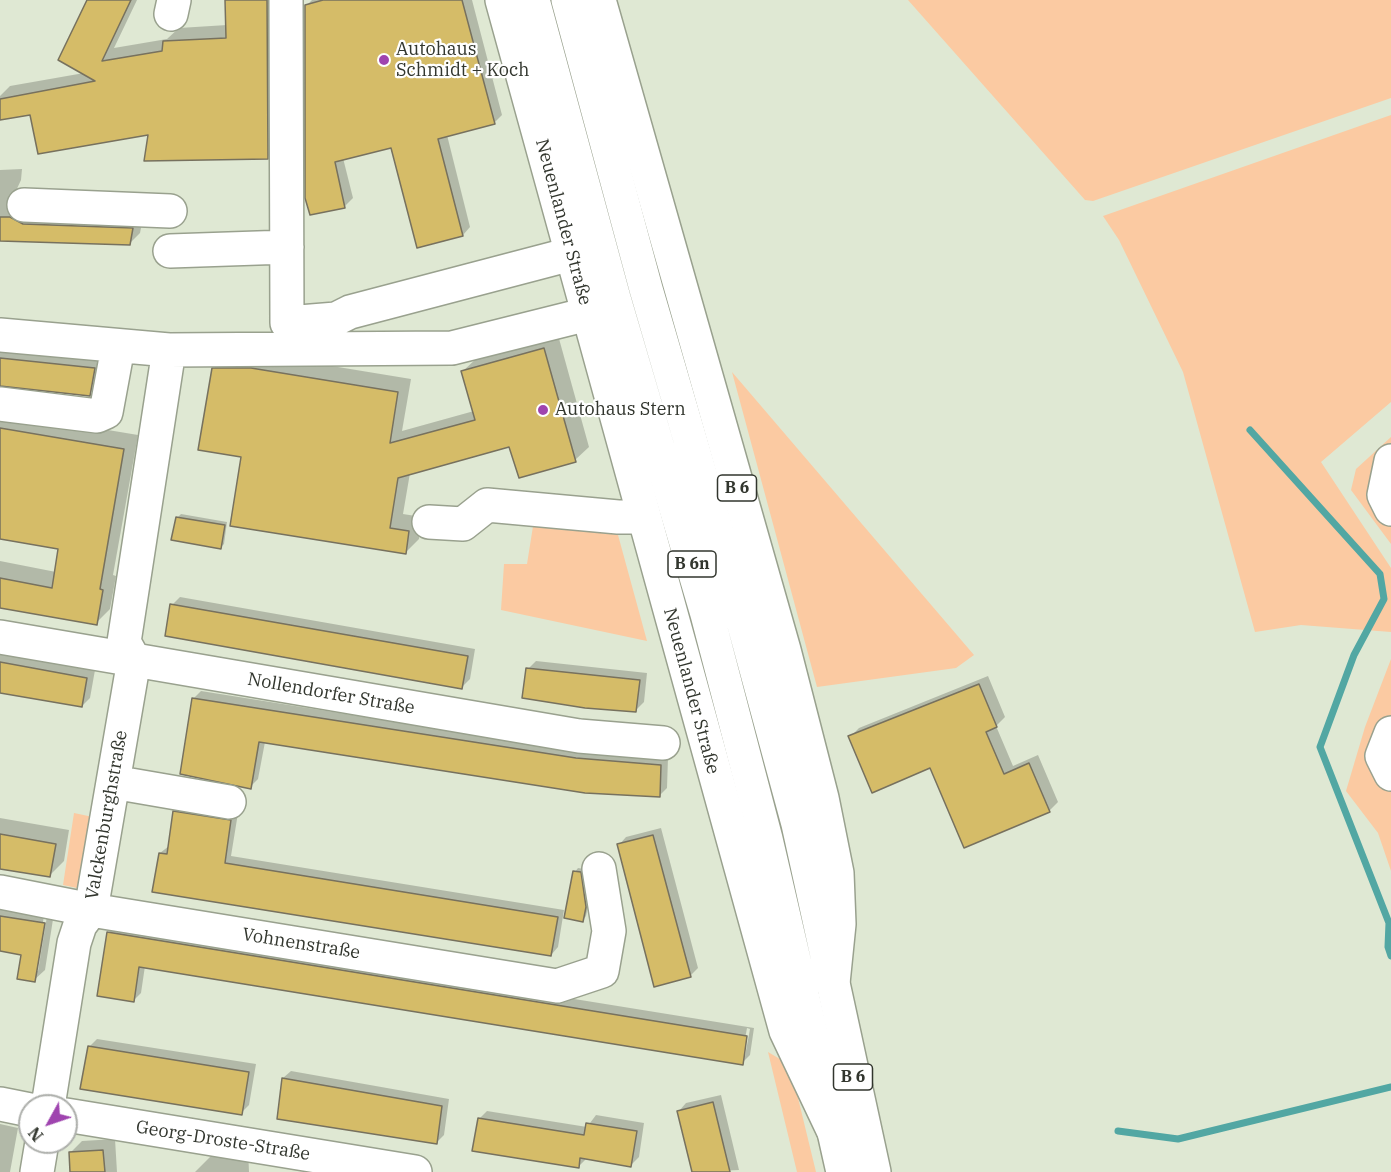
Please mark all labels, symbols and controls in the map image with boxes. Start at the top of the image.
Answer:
place label: Autohaus Schmidt + Koch [396,39,530,82]
marker: Autohaus Schmidt + Koch [377,53,391,67]
street label: Neuenlander Straße [530,136,596,308]
place label: Autohaus Stern [555,399,686,421]
marker: Autohaus Stern [536,403,550,417]
road number: B 6 [718,475,756,501]
road number: B 6n [668,551,716,577]
street label: Neuenlander Straße [658,605,724,777]
street label: Nollendorfer Straße [246,669,416,719]
street label: Valckenburghstraße [81,729,133,901]
street label: Vohnenstraße [241,924,361,964]
road number: B 6 [834,1064,872,1090]
north arrow [18,1094,78,1154]
street label: Georg-Droste-Straße [134,1117,312,1165]
text: N [24,1123,47,1146]

